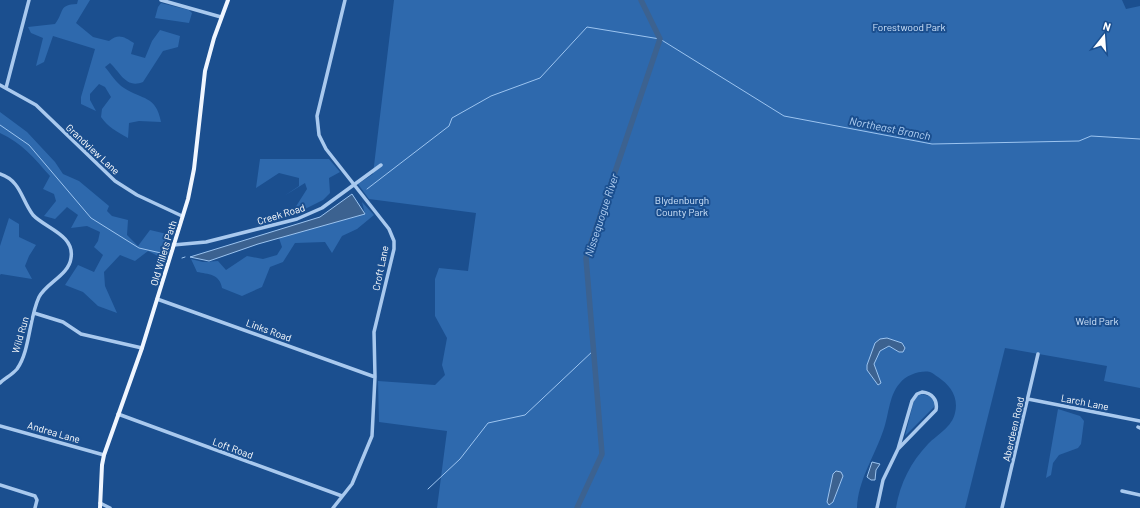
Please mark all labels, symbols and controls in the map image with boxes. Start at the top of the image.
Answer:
north arrow [1084,16,1124,56]
text: N [1102,19,1112,33]
park label: Forestwood Park [872,21,946,33]
water label: Northeast Branch [848,114,932,142]
street label: Grandview Lane [64,121,122,177]
water label: Nissequogue River [582,171,621,258]
park label: Blydenburgh County Park [655,194,709,218]
street label: Creek Road [256,201,306,227]
street label: Old Willets Path [147,219,179,287]
street label: Croft Lane [369,244,391,292]
street label: Wild Run [9,315,31,355]
park label: Weld Park [1075,315,1119,327]
street label: Links Road [245,316,293,344]
street label: Larch Lane [1060,391,1110,413]
street label: Aberdeen Road [1000,395,1026,463]
street label: Andrea Lane [26,419,82,445]
street label: Loft Road [211,435,255,461]

